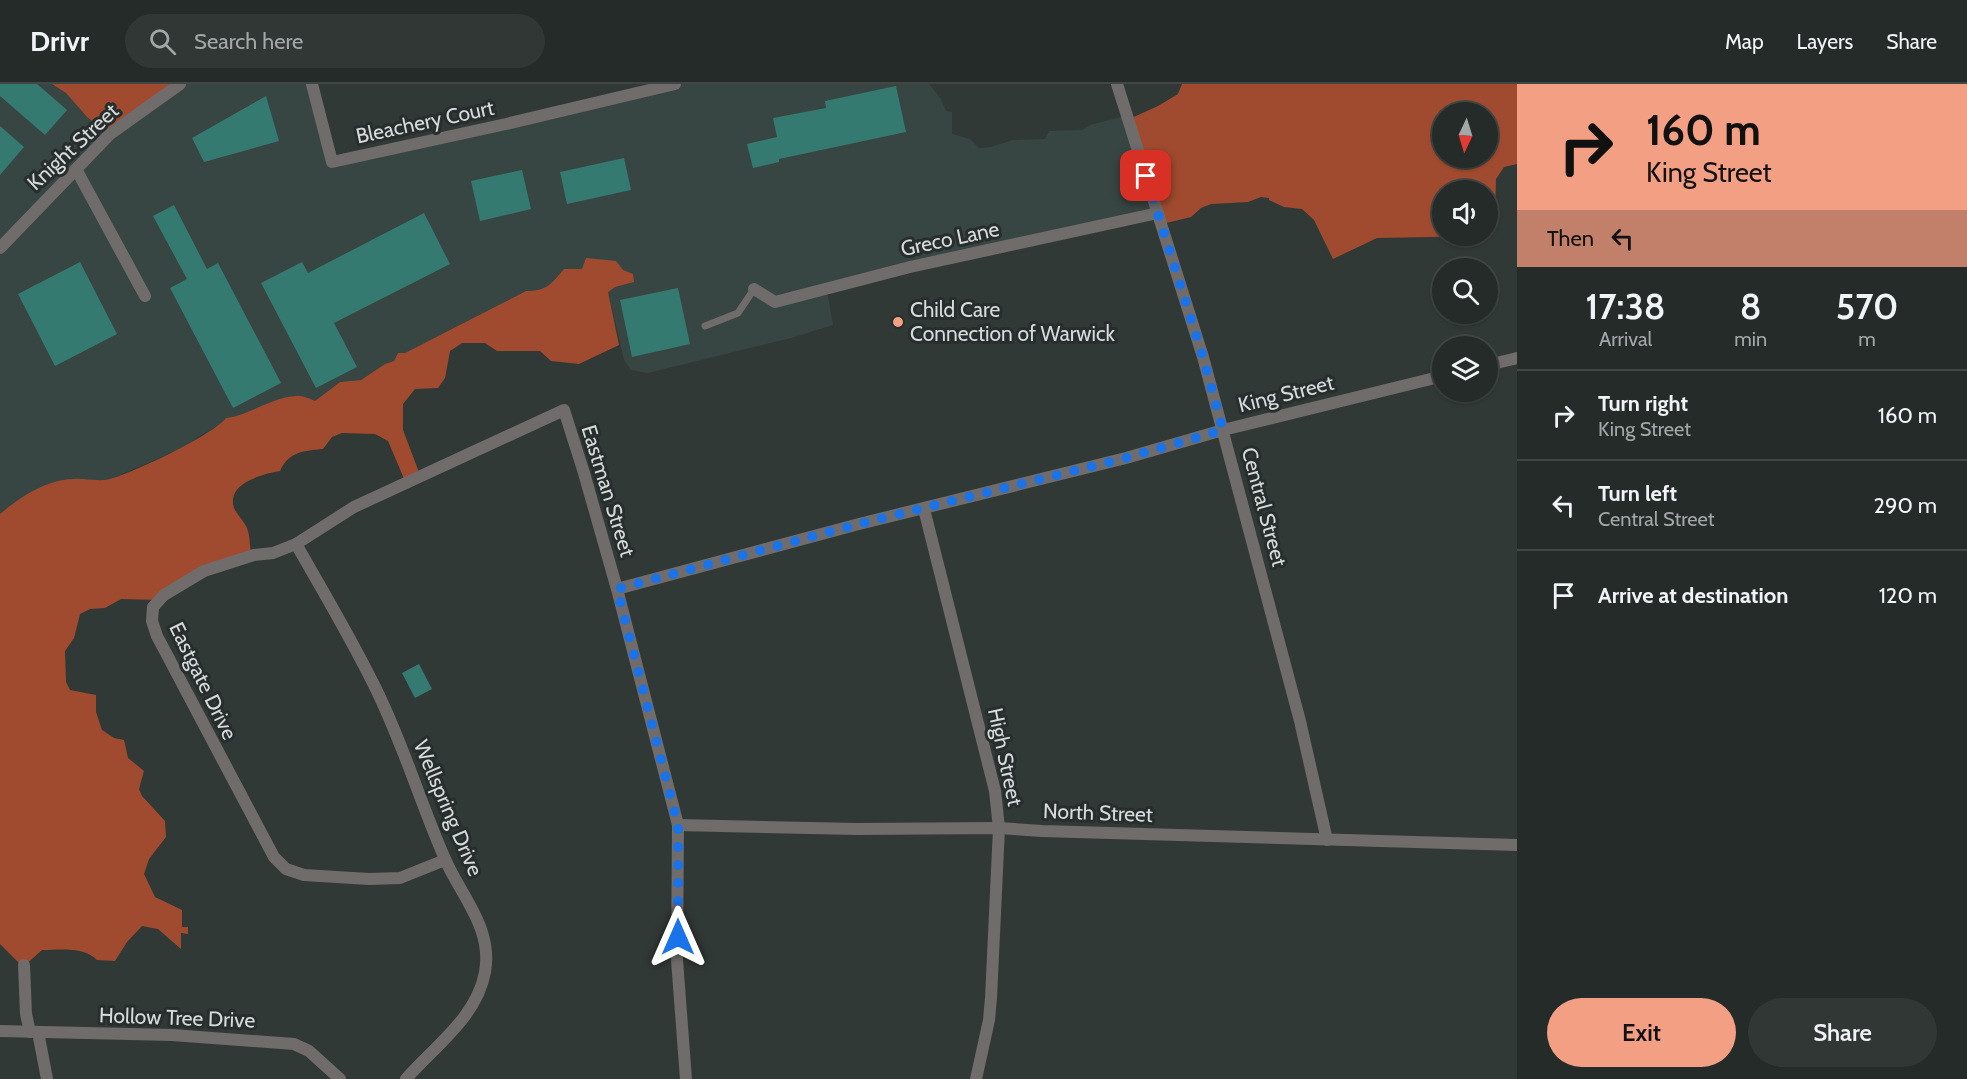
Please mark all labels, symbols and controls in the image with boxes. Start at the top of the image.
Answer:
search box [125,14,545,68]
text: Drivr [30,24,89,58]
icon: search [146,25,179,58]
text: Search here [194,28,303,55]
text: Map [1725,29,1764,54]
text: Layers [1797,29,1853,54]
text: Share [1886,29,1937,54]
street label: Bleachery Court [354,95,496,148]
street label: Knight Street [22,98,123,195]
north arrow [1432,102,1498,168]
map controls [1432,102,1498,402]
text: 160 m [1646,104,1761,156]
icon: right [1547,108,1625,186]
pin [1120,150,1171,201]
text: King Street [1646,156,1772,189]
icon: arrive [1129,159,1162,192]
button: sound [1432,180,1498,246]
street label: Greco Lane [898,216,1002,261]
icon: left [1606,222,1639,255]
text: Then [1547,225,1594,252]
button: search [1432,258,1498,324]
text: 17:38 [1586,284,1666,328]
text: 8 [1740,284,1762,328]
text: 570 [1836,284,1898,328]
place label: Child Care Connection of Warwick [910,297,1116,346]
marker: Child Care Connection of Warwick [891,315,905,329]
text: Arrival [1599,327,1652,351]
text: min [1734,327,1767,351]
text: m [1858,327,1876,351]
button: layers [1432,336,1498,402]
street label: King Street [1235,370,1336,417]
text: Turn right [1598,390,1688,417]
icon: right [1547,399,1580,432]
text: 160 m [1878,402,1937,429]
text: King Street [1598,417,1691,441]
street label: Eastman Street [577,422,640,560]
street label: Central Street [1237,445,1292,569]
text: Turn left [1598,480,1677,507]
icon: left [1547,489,1580,522]
text: 290 m [1873,492,1937,519]
text: Central Street [1598,507,1714,531]
icon: arrive [1547,579,1580,612]
text: Arrive at destination [1598,582,1788,609]
text: 120 m [1879,582,1937,609]
street label: Eastgate Drive [164,618,243,744]
street label: High Street [983,706,1028,808]
street label: Wellspring Drive [409,736,488,880]
street label: North Street [1043,798,1153,827]
position arrow [646,905,710,969]
button: Exit [1547,998,1736,1067]
button: Share [1748,998,1937,1067]
street label: Hollow Tree Drive [98,1002,256,1033]

